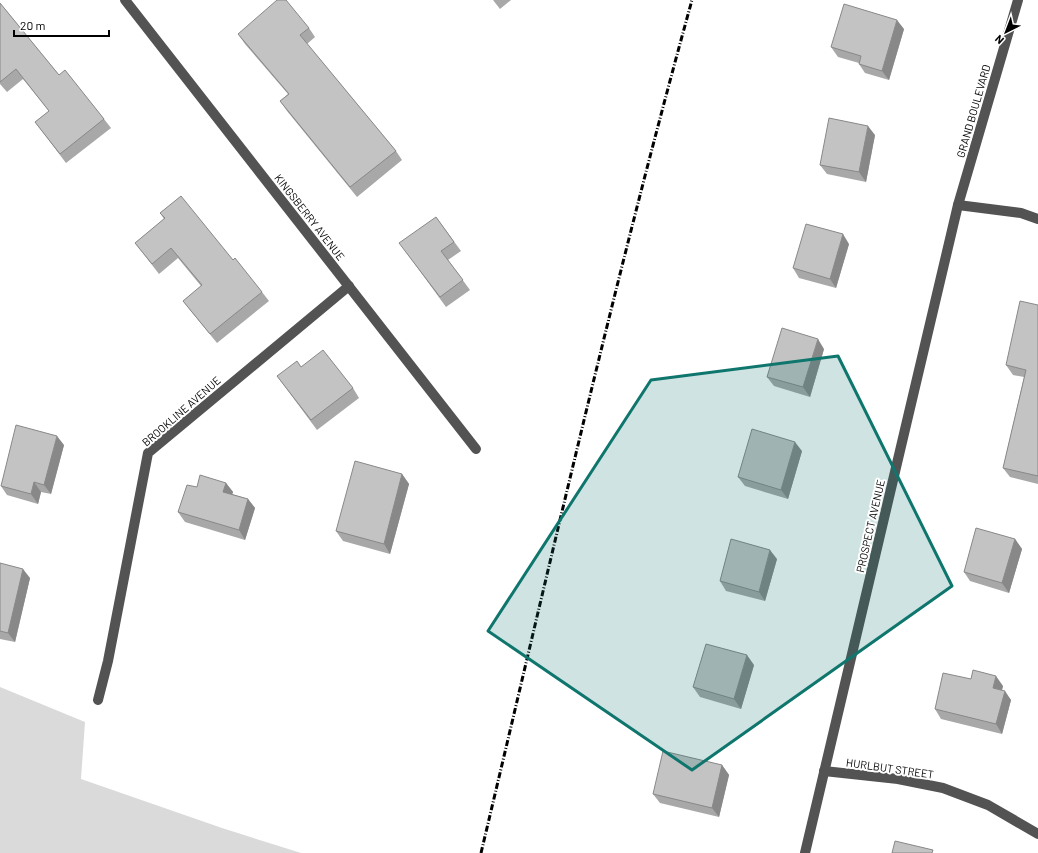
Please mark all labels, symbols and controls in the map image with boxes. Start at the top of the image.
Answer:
scale bar [14,12,109,38]
north arrow [986,12,1026,52]
text: 20 m [20,18,46,32]
text: N [992,33,1006,47]
street label: GRAND BOULEVARD [953,63,993,159]
street label: KINGSBERRY AVENUE [272,171,348,263]
street label: BROOKLINE AVENUE [139,373,223,449]
street label: PROSPECT AVENUE [853,478,887,574]
street label: HURLBUT STREET [845,755,935,781]

